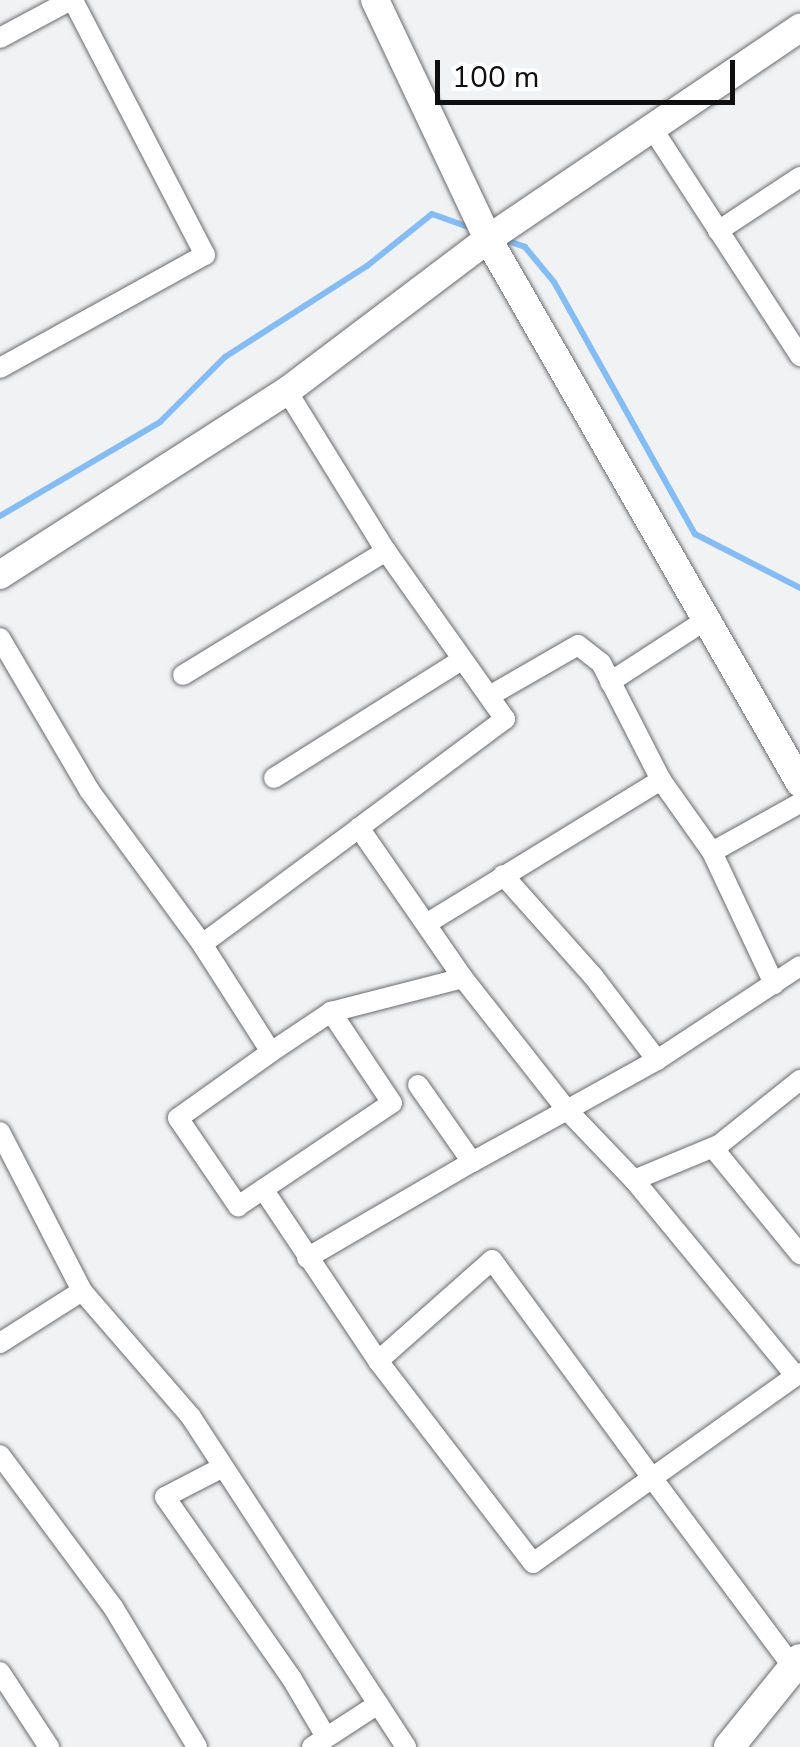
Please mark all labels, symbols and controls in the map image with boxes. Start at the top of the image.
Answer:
scale bar [440,40,740,102]
text: 100 m [452,57,539,98]

